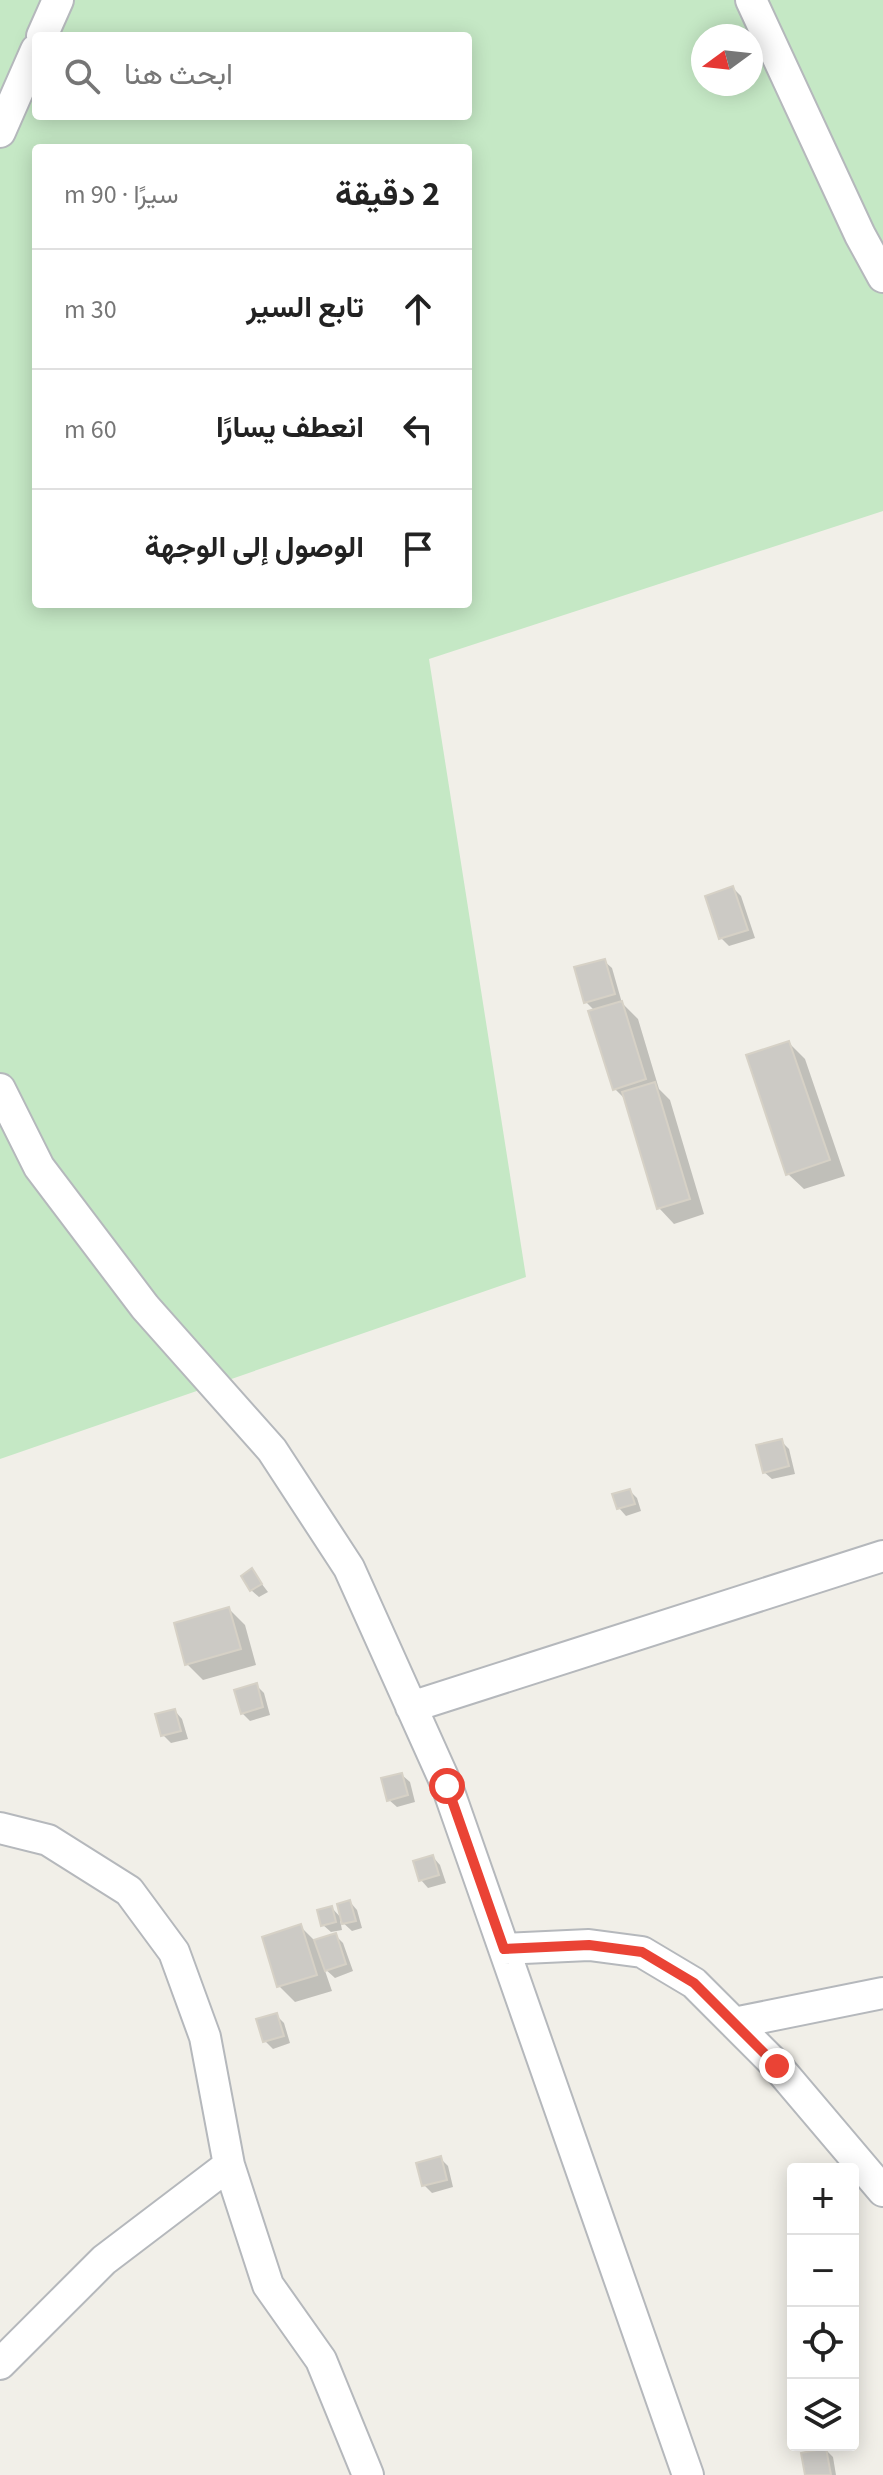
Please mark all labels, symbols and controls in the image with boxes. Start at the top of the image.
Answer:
north arrow [691,24,763,96]
search box [32,32,472,120]
text: ابحث هنا [124,53,233,96]
icon: search [60,54,104,98]
text: 2 دقيقة [335,170,440,219]
text: سيرًا · 90 m [64,176,179,213]
text: تابع السير [246,286,364,329]
icon: ahead [396,287,440,331]
text: 30 m [64,291,117,328]
text: انعطف يسارًا [216,406,364,449]
icon: left [396,407,440,451]
text: 60 m [64,411,117,448]
text: الوصول إلى الوجهة [145,526,364,569]
icon: arrive [396,527,440,571]
route start [429,1768,465,1804]
route end [759,2048,795,2084]
map controls [787,2163,859,2451]
button: + [787,2163,859,2235]
button: − [787,2235,859,2307]
button: locate [787,2307,859,2379]
button: layers [787,2379,859,2451]

